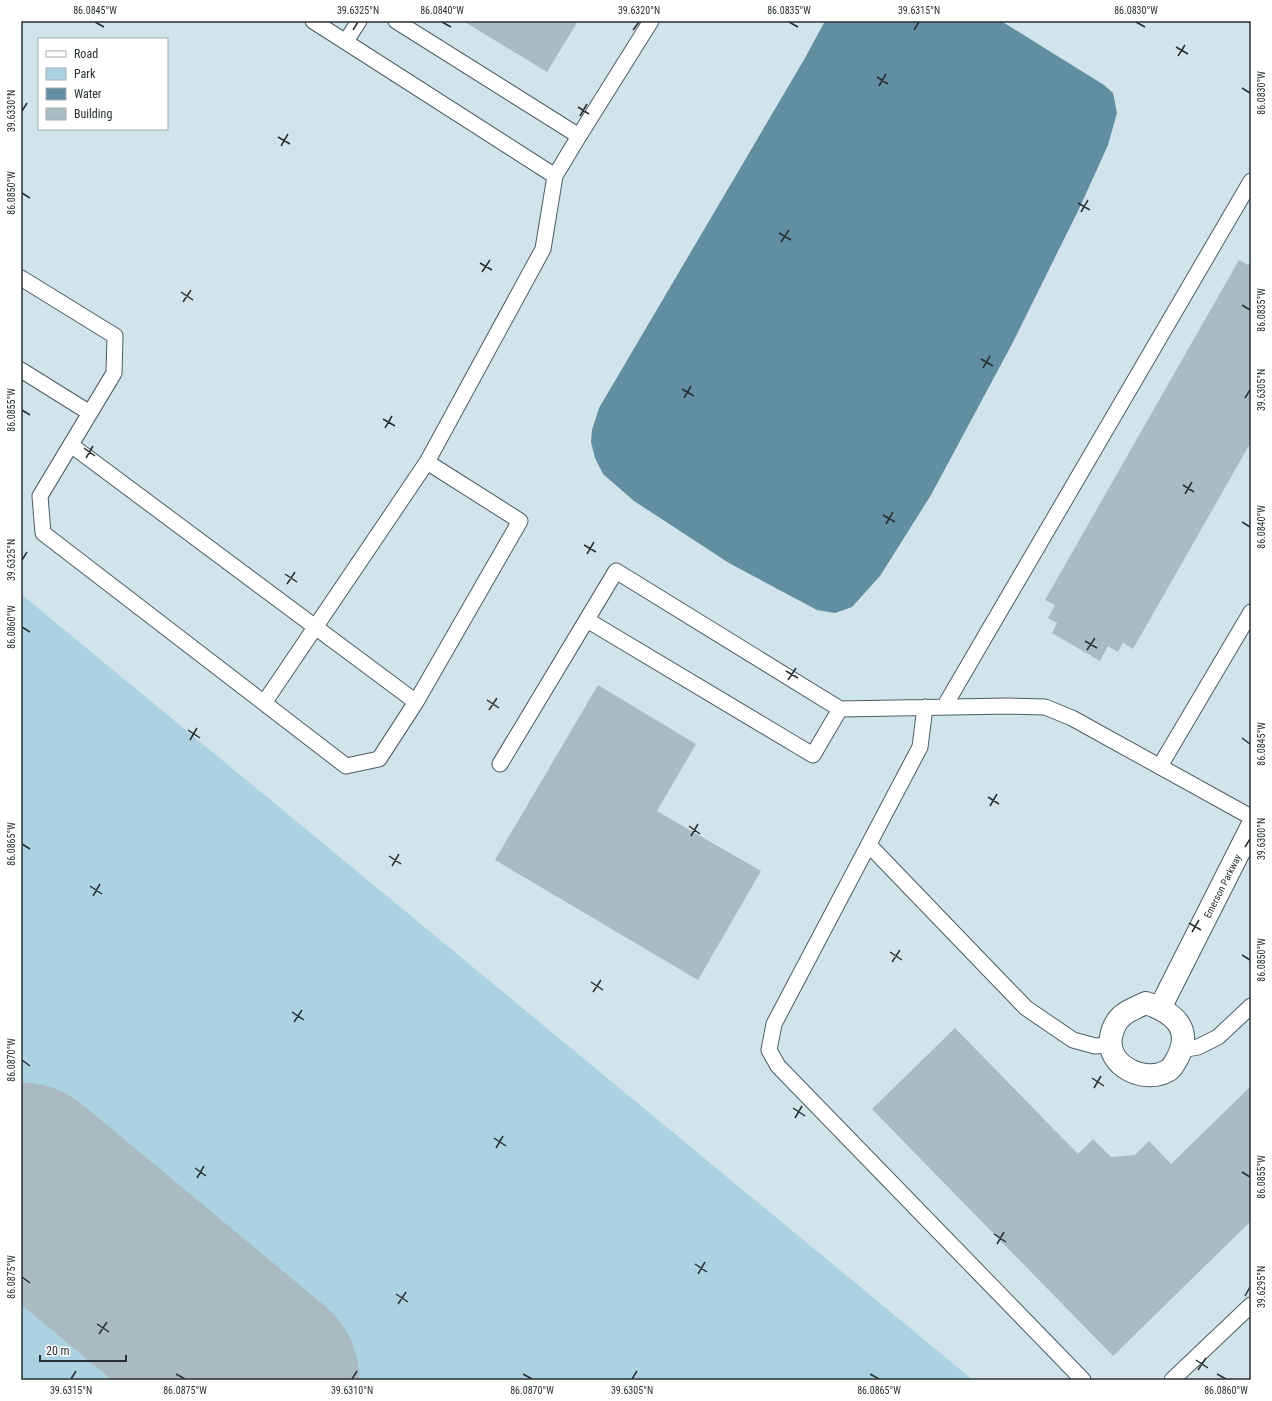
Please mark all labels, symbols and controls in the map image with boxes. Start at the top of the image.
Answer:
text: 86.0845°W [73,5,117,16]
text: 39.6325°N [337,5,379,16]
text: 86.0840°W [420,5,464,16]
text: 39.6320°N [618,5,660,16]
text: 86.0835°W [767,5,811,16]
text: 39.6315°N [898,5,940,16]
text: 86.0830°W [1114,5,1158,16]
legend [38,38,168,130]
text: Road [74,47,98,61]
text: Park [74,67,96,81]
text: 86.0830°W [1256,71,1267,115]
text: Water [74,87,102,101]
text: 39.6330°N [6,90,17,132]
text: Building [74,107,112,121]
text: 86.0850°W [6,171,17,215]
text: 86.0835°W [1256,288,1267,332]
text: 39.6305°N [1256,369,1267,411]
text: 86.0855°W [6,388,17,432]
text: 86.0840°W [1256,505,1267,549]
text: 39.6325°N [6,539,17,581]
text: 86.0860°W [6,605,17,649]
text: 86.0845°W [1256,722,1267,766]
text: 39.6300°N [1256,818,1267,860]
text: 86.0865°W [6,822,17,866]
street label: Emerson Parkway [1202,852,1243,920]
text: 86.0850°W [1256,938,1267,982]
text: 86.0870°W [6,1038,17,1082]
text: 86.0855°W [1256,1155,1267,1199]
text: 86.0875°W [6,1255,17,1299]
text: 39.6295°N [1256,1266,1267,1308]
scale bar [40,1337,126,1363]
text: 20 m [46,1344,70,1358]
text: 39.6315°N [50,1385,92,1396]
text: 86.0875°W [163,1385,207,1396]
text: 39.6310°N [331,1385,373,1396]
text: 86.0870°W [510,1385,554,1396]
text: 39.6305°N [611,1385,653,1396]
text: 86.0865°W [857,1385,901,1396]
text: 86.0860°W [1204,1385,1248,1396]

